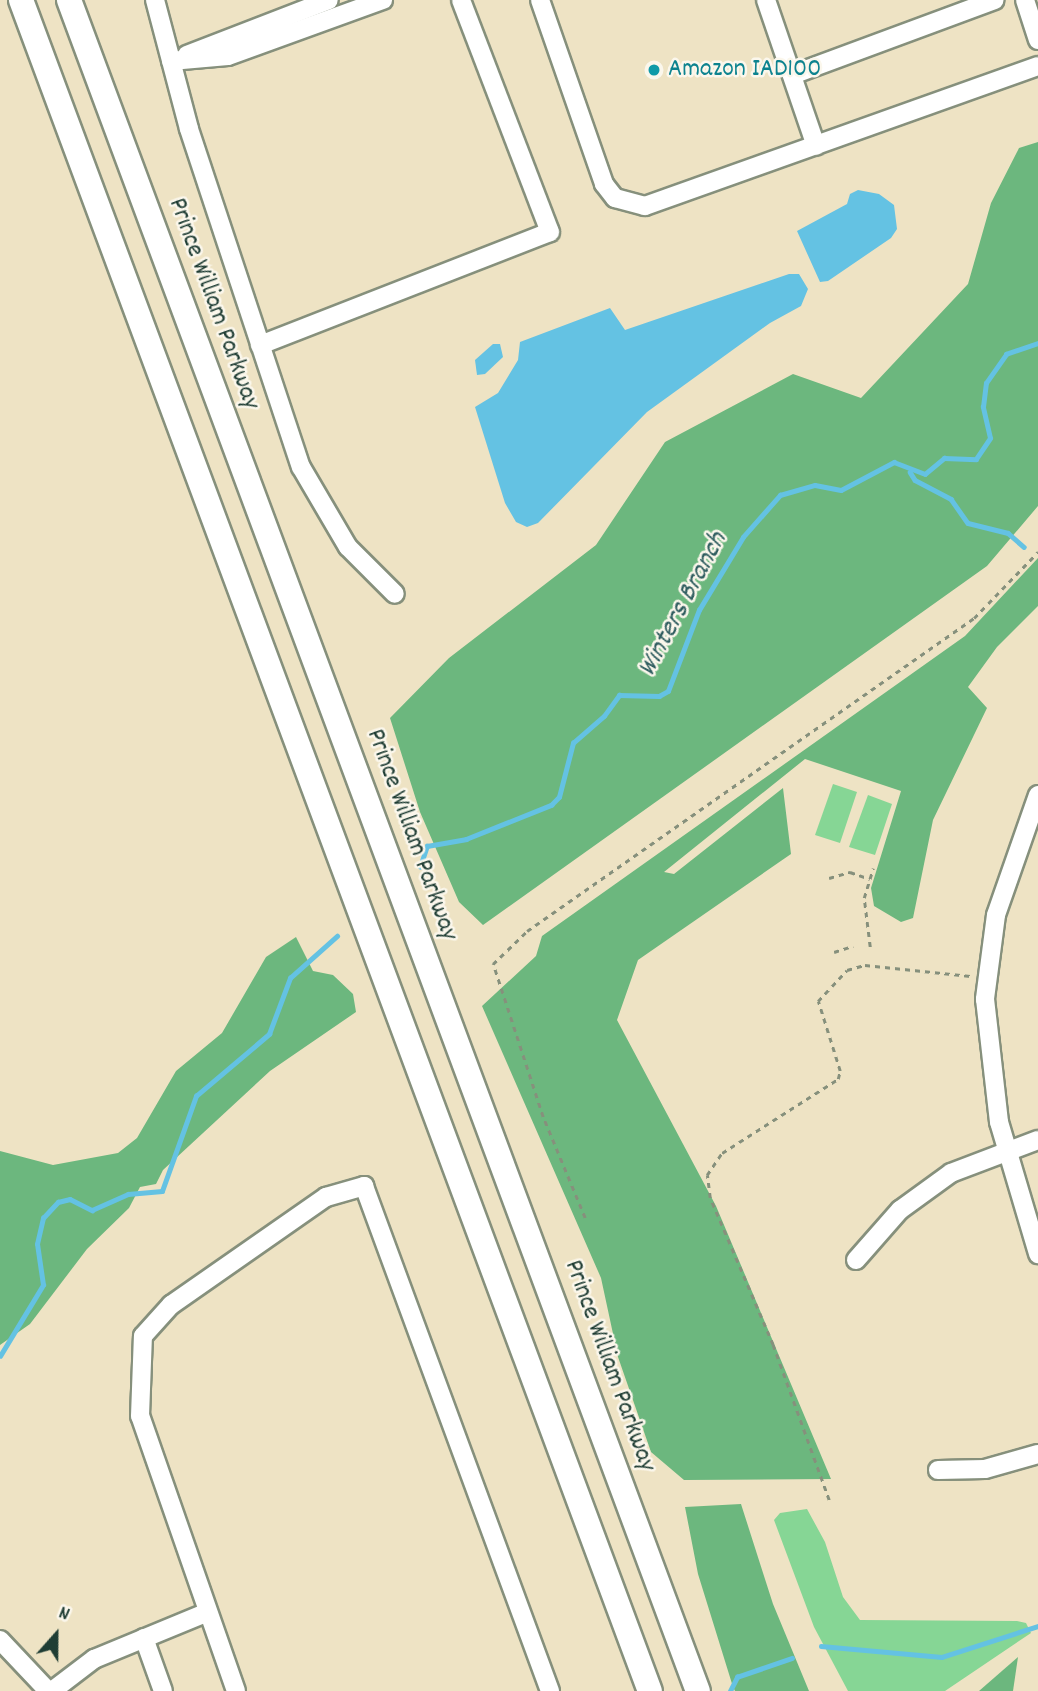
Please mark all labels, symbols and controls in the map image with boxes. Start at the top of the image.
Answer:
place label: Amazon IAD100 [668,54,821,86]
marker: Amazon IAD100 [646,62,662,78]
street label: Prince William Parkway [160,194,266,414]
water label: Winters Branch [632,527,736,683]
street label: Prince William Parkway [358,725,464,945]
street label: Prince William Parkway [556,1256,662,1476]
north arrow [21,1600,91,1670]
text: N [54,1601,73,1629]

